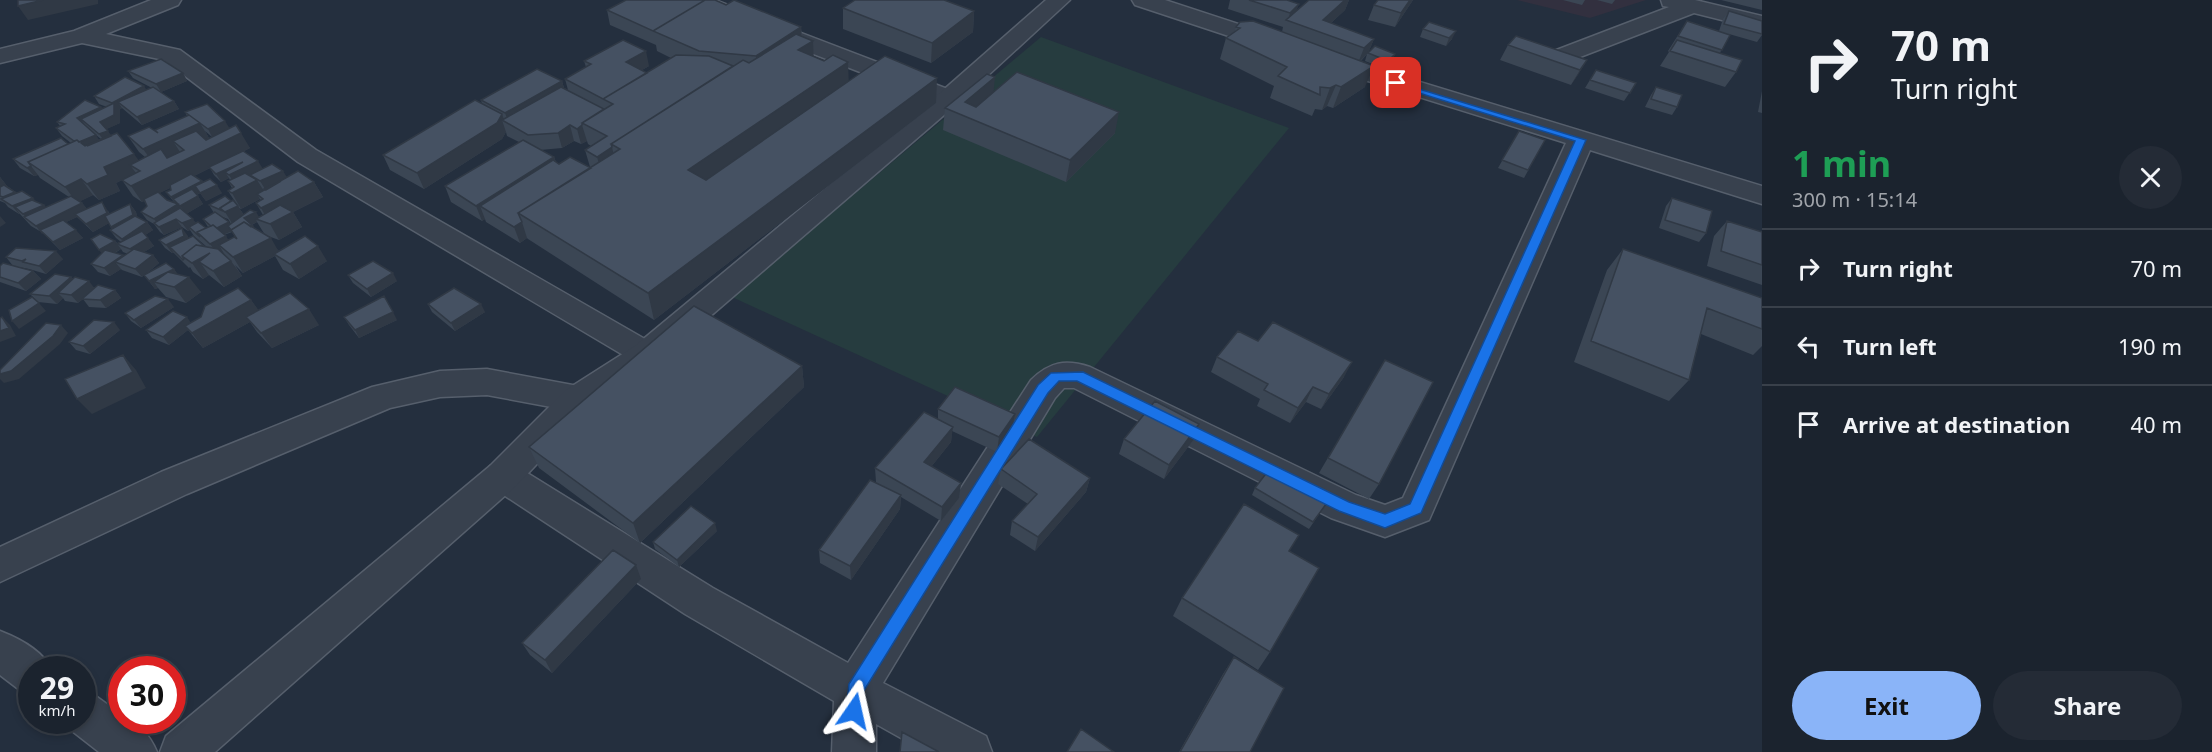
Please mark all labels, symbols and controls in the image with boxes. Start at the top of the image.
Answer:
text: 70 m [1891,16,1991,73]
icon: right [1792,24,1870,102]
pin [1370,57,1421,108]
icon: arrive [1379,66,1412,99]
text: Turn right [1891,70,2017,107]
text: 1 min [1792,139,1891,188]
button: close [2119,146,2182,209]
text: 300 m · 15:14 [1792,186,1917,213]
icon: right [1792,252,1825,285]
text: Turn right [1843,253,1953,283]
text: 70 m [2131,253,2182,283]
icon: left [1792,330,1825,363]
text: Turn left [1843,331,1937,361]
text: 190 m [2118,331,2182,361]
icon: arrive [1792,408,1825,441]
text: Arrive at destination [1843,409,2070,439]
text: 40 m [2131,409,2182,439]
speed limit sign: 30 [108,656,186,734]
text: 29 [40,667,74,708]
button: Exit [1792,671,1981,740]
button: Share [1993,671,2182,740]
position arrow [822,679,886,743]
text: km/h [39,700,75,720]

